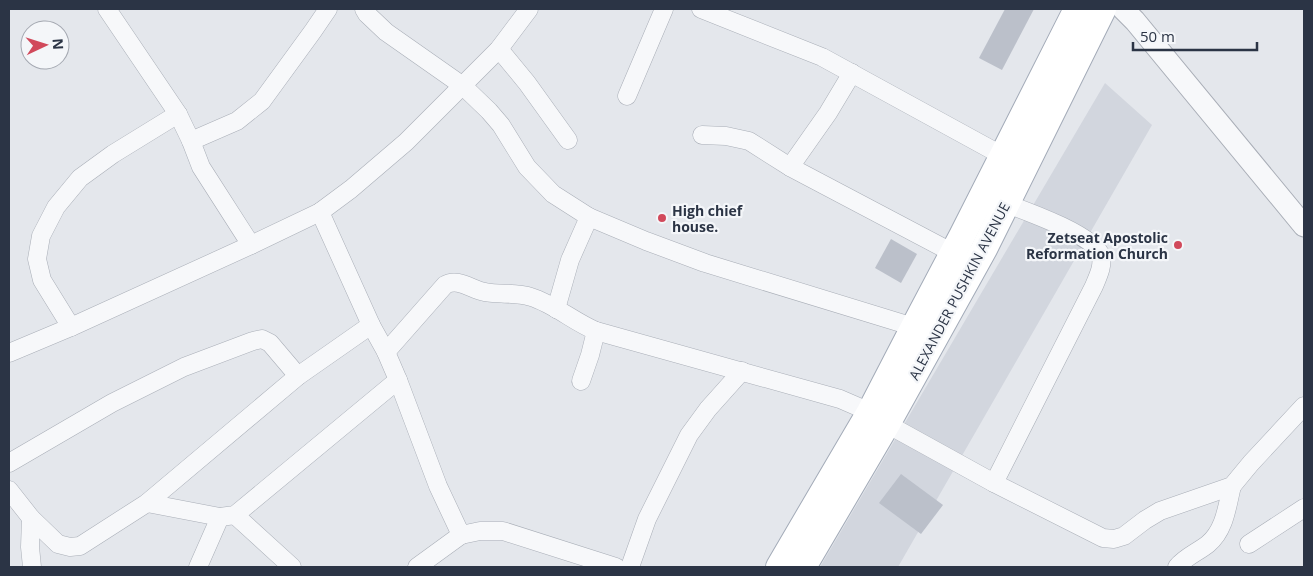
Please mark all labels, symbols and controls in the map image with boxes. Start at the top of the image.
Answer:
north arrow [20,20,70,70]
scale bar [1133,20,1257,52]
text: 50 m [1140,26,1175,46]
text: N [49,38,68,50]
street label: ALEXANDER PUSHKIN AVENUE [904,199,1014,383]
place label: High chief house. [672,201,744,236]
marker: High chief house. [656,212,668,224]
place label: Zetseat Apostolic Reformation Church [1026,228,1168,263]
marker: Zetseat Apostolic Reformation Church [1172,239,1184,251]

